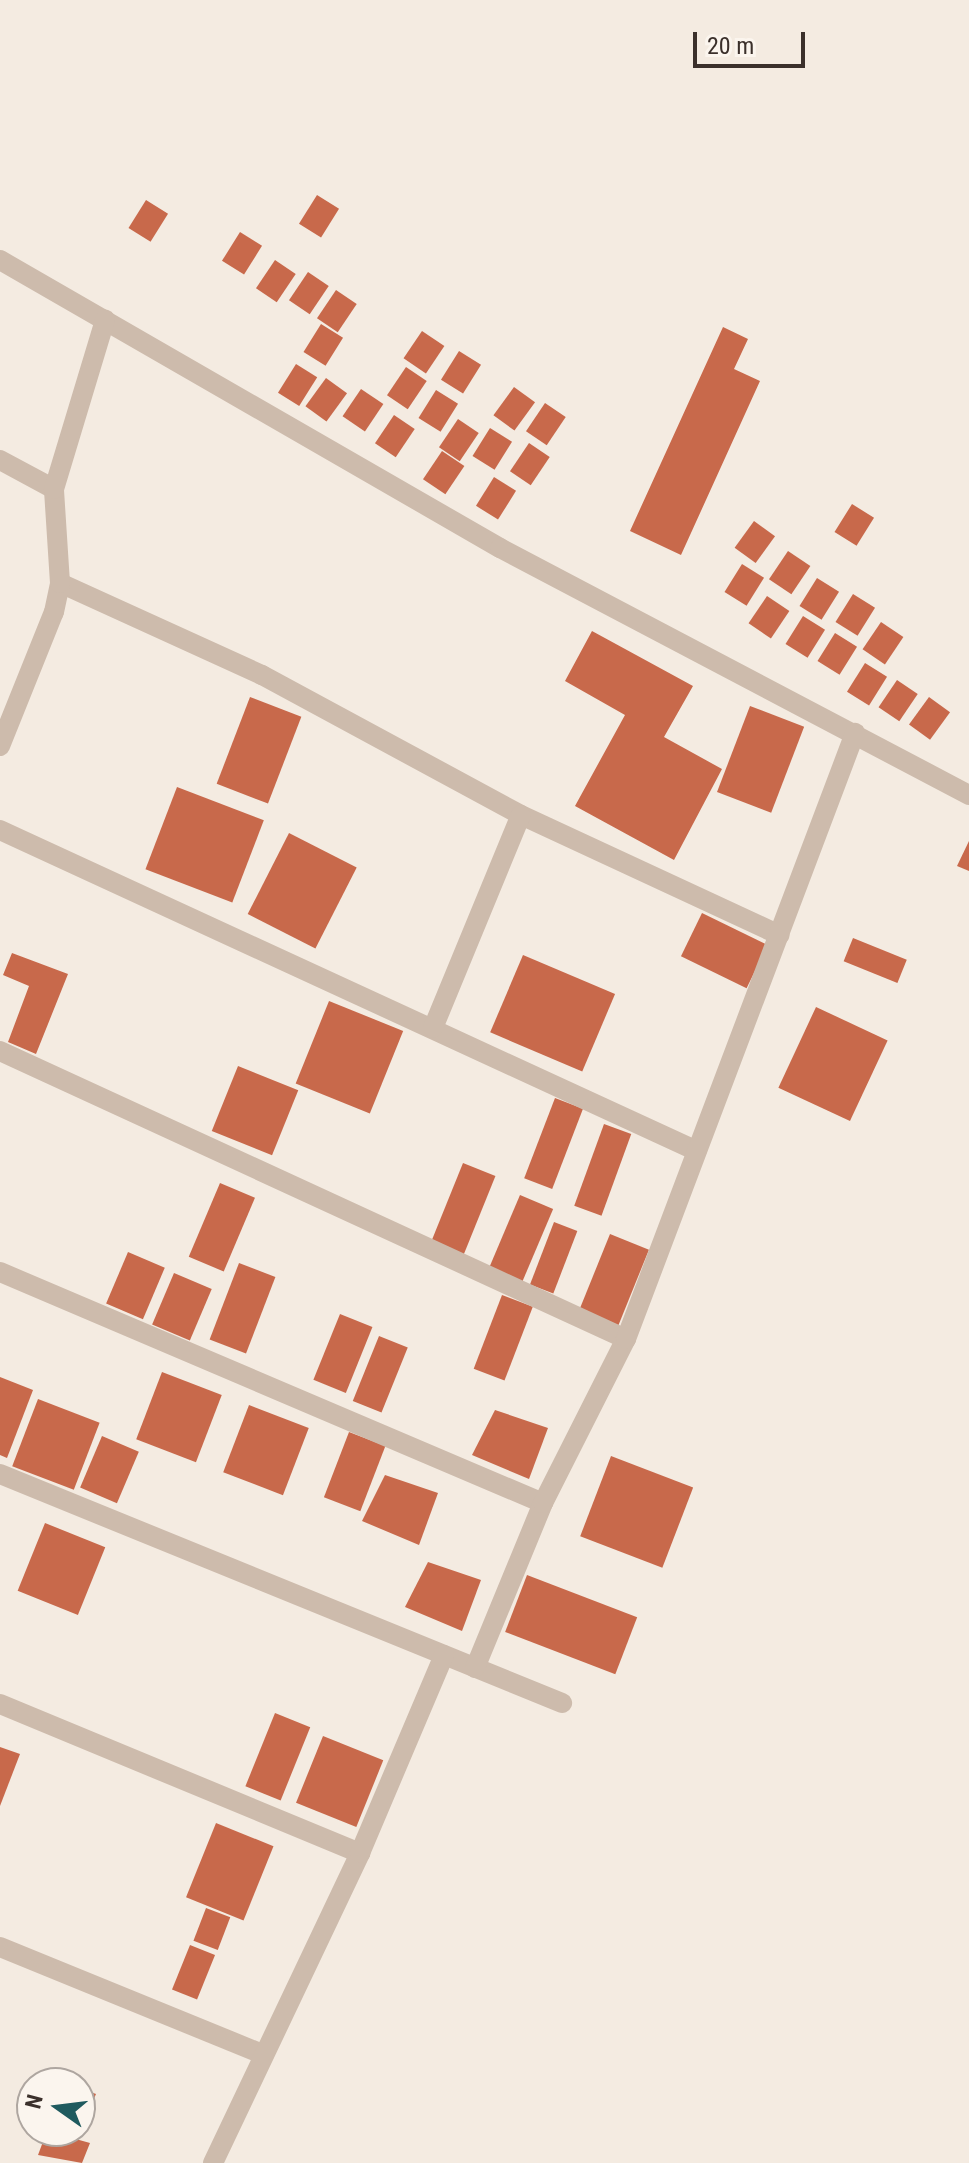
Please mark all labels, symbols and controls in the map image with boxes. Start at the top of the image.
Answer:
scale bar [697,16,809,66]
text: 20 m [707,32,754,60]
north arrow [16,2067,96,2147]
text: N [20,2092,48,2111]

